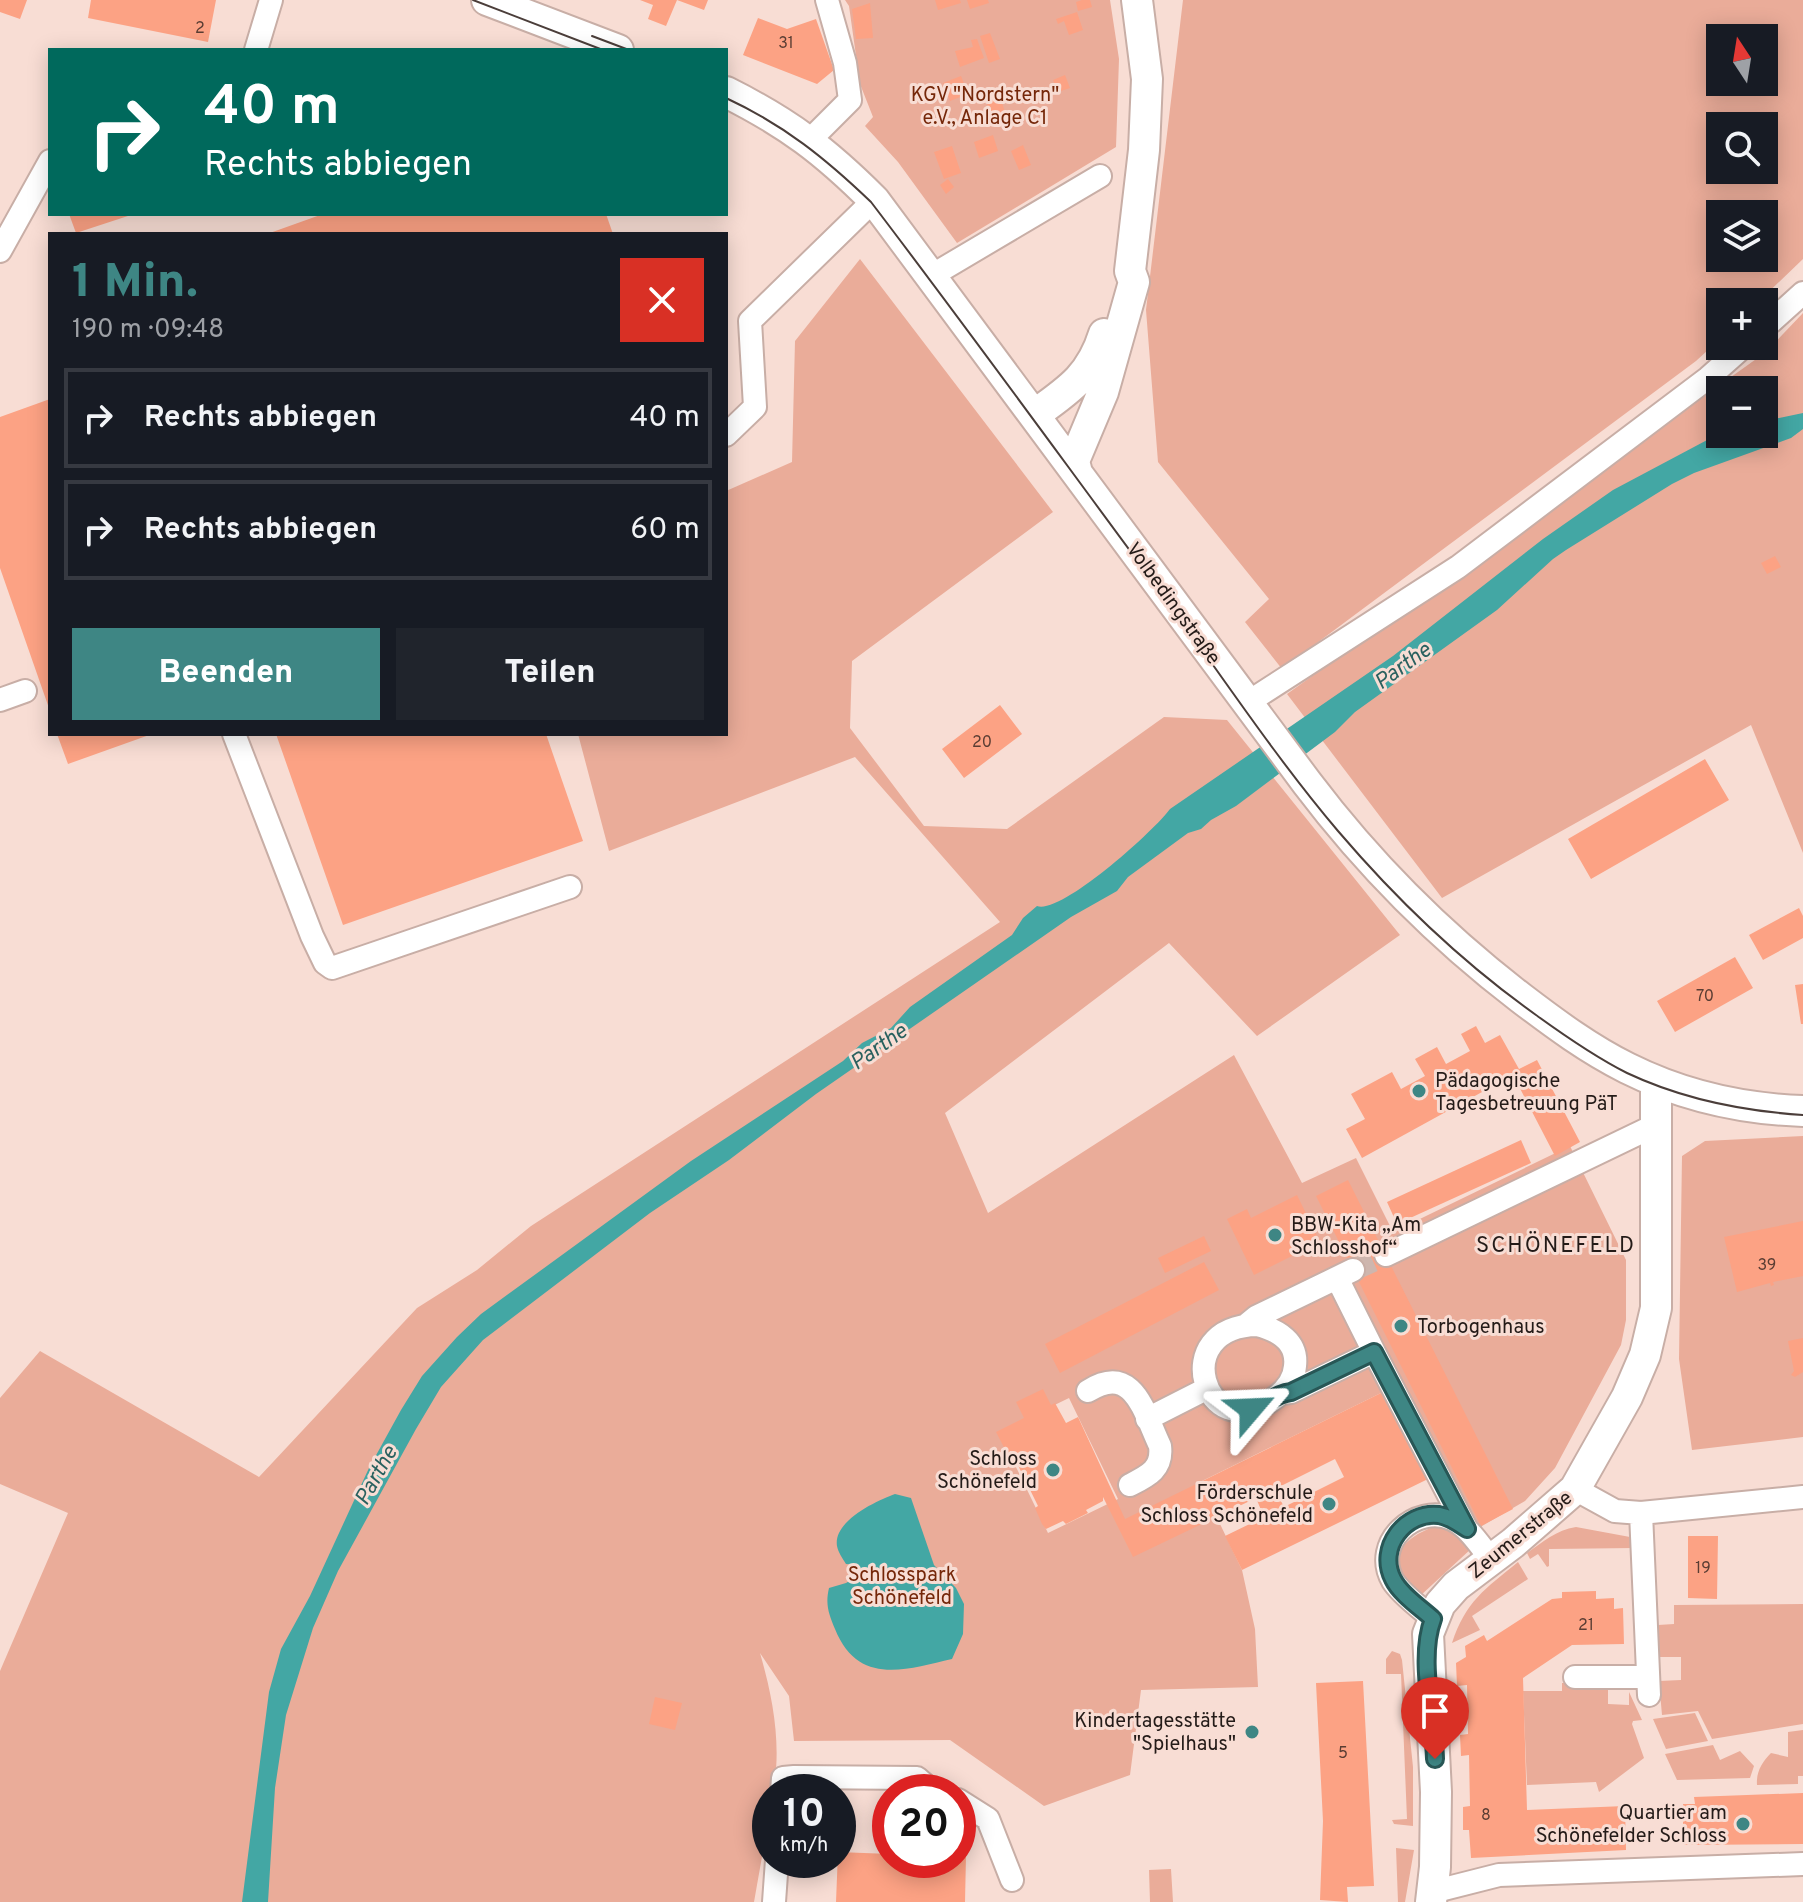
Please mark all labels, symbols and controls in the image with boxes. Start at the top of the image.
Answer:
house number: 2 [195,19,205,39]
north arrow [1706,24,1778,96]
map controls [1706,24,1778,448]
house number: 31 [778,34,794,54]
text: 40 m [204,74,340,144]
icon: right [72,80,176,184]
park label: KGV "Nordstern" e.V., Anlage C1 [911,83,1059,132]
button: search [1706,112,1778,184]
text: Rechts abbiegen [204,143,472,189]
button: layers [1706,200,1778,272]
text: 1 Min. [72,254,198,314]
button: close [620,258,704,342]
button: + [1706,288,1778,360]
text: 190 m · 09:48 [72,314,224,347]
button: − [1706,376,1778,448]
icon: right [76,396,120,440]
text: Rechts abbiegen [144,400,377,437]
text: 40 m [630,400,700,437]
icon: right [76,508,120,552]
text: Rechts abbiegen [144,512,377,549]
text: 60 m [630,512,700,549]
street label: Volbedingstraße [1119,538,1226,670]
button: Beenden [72,628,380,720]
button: Teilen [396,628,704,720]
water label: Parthe [1370,637,1438,697]
house number: 20 [972,733,992,753]
house number: 70 [1696,987,1714,1007]
water label: Parthe [846,1018,914,1077]
place label: Pädagogische Tagesbetreuung PäT [1435,1069,1618,1118]
marker: Pädagogische Tagesbetreuung PäT [1410,1082,1428,1100]
place label: BBW-Kita „Am Schlosshof“ [1291,1213,1421,1262]
marker: BBW-Kita „Am Schlosshof“ [1266,1226,1284,1244]
district label: SCHÖNEFELD [1476,1231,1636,1260]
house number: 39 [1758,1256,1776,1276]
place label: Torbogenhaus [1417,1315,1545,1341]
marker: Torbogenhaus [1392,1317,1410,1335]
position arrow [1209,1367,1293,1451]
water label: Parthe [350,1441,405,1511]
place label: Schloss Schönefeld [937,1447,1037,1496]
marker: Schloss Schönefeld [1044,1461,1062,1479]
place label: Förderschule Schloss Schönefeld [1141,1481,1313,1530]
street label: Zeumerstraße [1464,1486,1578,1585]
marker: Förderschule Schloss Schönefeld [1320,1495,1338,1513]
house number: 19 [1695,1559,1711,1579]
park label: Schlosspark Schönefeld [848,1563,956,1612]
house number: 21 [1578,1616,1594,1636]
pin [1401,1677,1469,1759]
icon: arrive [1413,1689,1457,1733]
place label: Kindertagesstätte "Spielhaus" [1074,1709,1236,1758]
marker: Kindertagesstätte "Spielhaus" [1243,1723,1261,1741]
house number: 5 [1338,1744,1348,1764]
speed limit sign: 20 [872,1774,976,1878]
text: 10 [783,1791,825,1841]
place label: Quartier am Schönefelder Schloss [1536,1801,1727,1850]
house number: 8 [1481,1806,1491,1826]
marker: Quartier am Schönefelder Schloss [1734,1815,1752,1833]
text: km/h [780,1833,828,1859]

